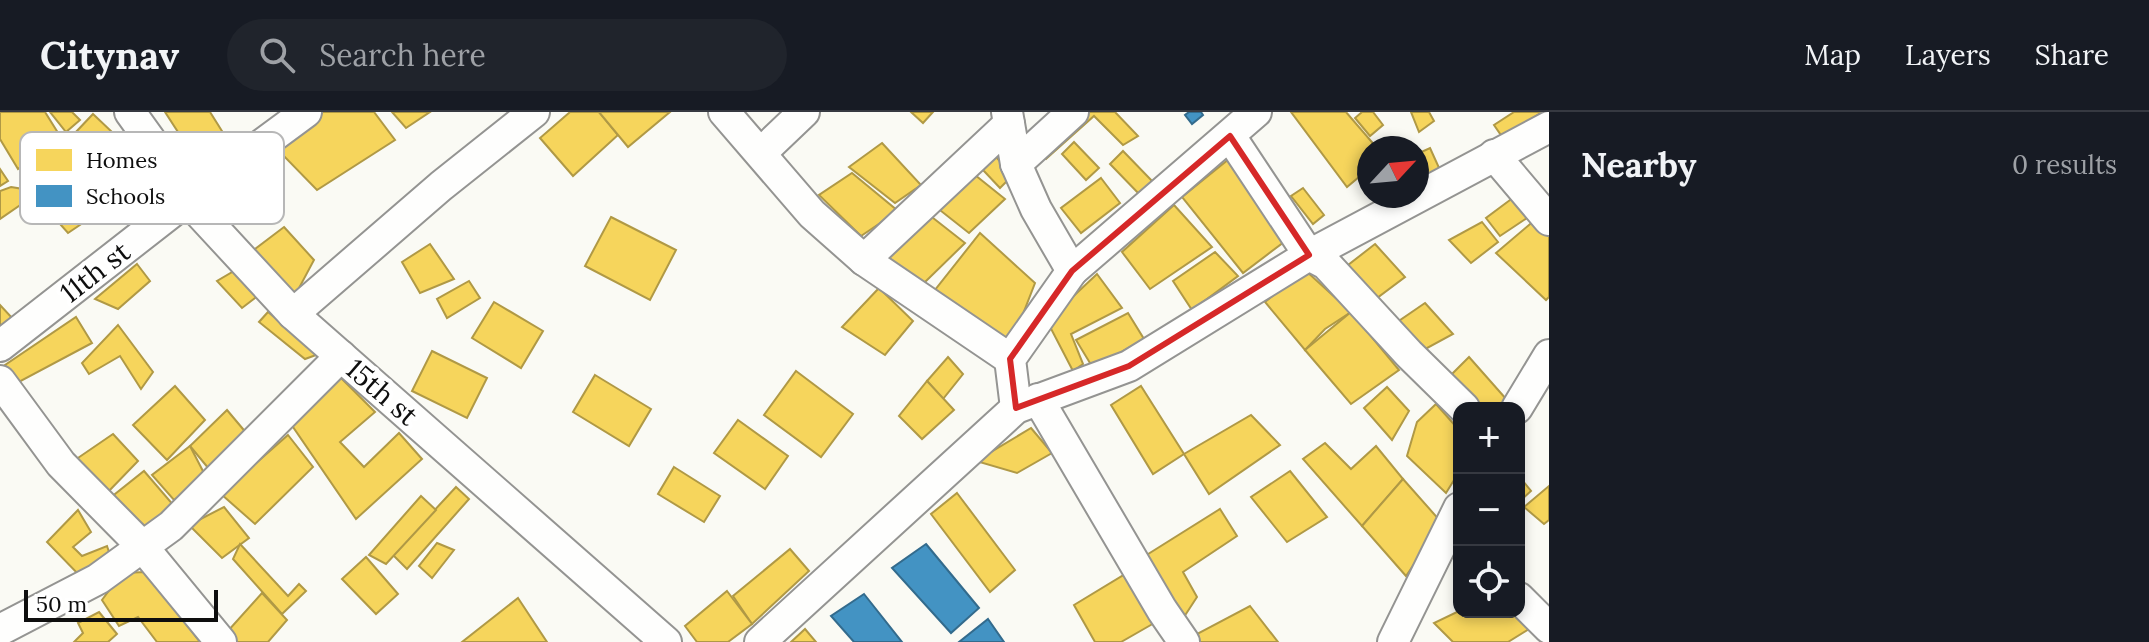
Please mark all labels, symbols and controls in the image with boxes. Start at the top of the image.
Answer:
search box [227,19,787,91]
text: Citynav [40,31,179,79]
icon: search [255,33,299,77]
text: Search here [319,36,486,74]
text: Map [1804,37,1861,73]
text: Layers [1905,37,1991,73]
text: Share [2035,37,2109,73]
legend [20,132,284,224]
north arrow [1357,136,1429,208]
text: Nearby [1581,143,1697,186]
text: Homes [86,146,157,174]
text: 0 results [2012,148,2117,181]
text: Schools [86,182,165,210]
street label: 11th st [53,233,137,311]
street label: 15th st [338,351,426,433]
map controls [1453,402,1525,618]
button: + [1453,402,1525,474]
button: − [1453,474,1525,546]
button: locate [1453,546,1525,618]
scale bar [24,586,218,622]
text: 50 m [36,590,87,618]

